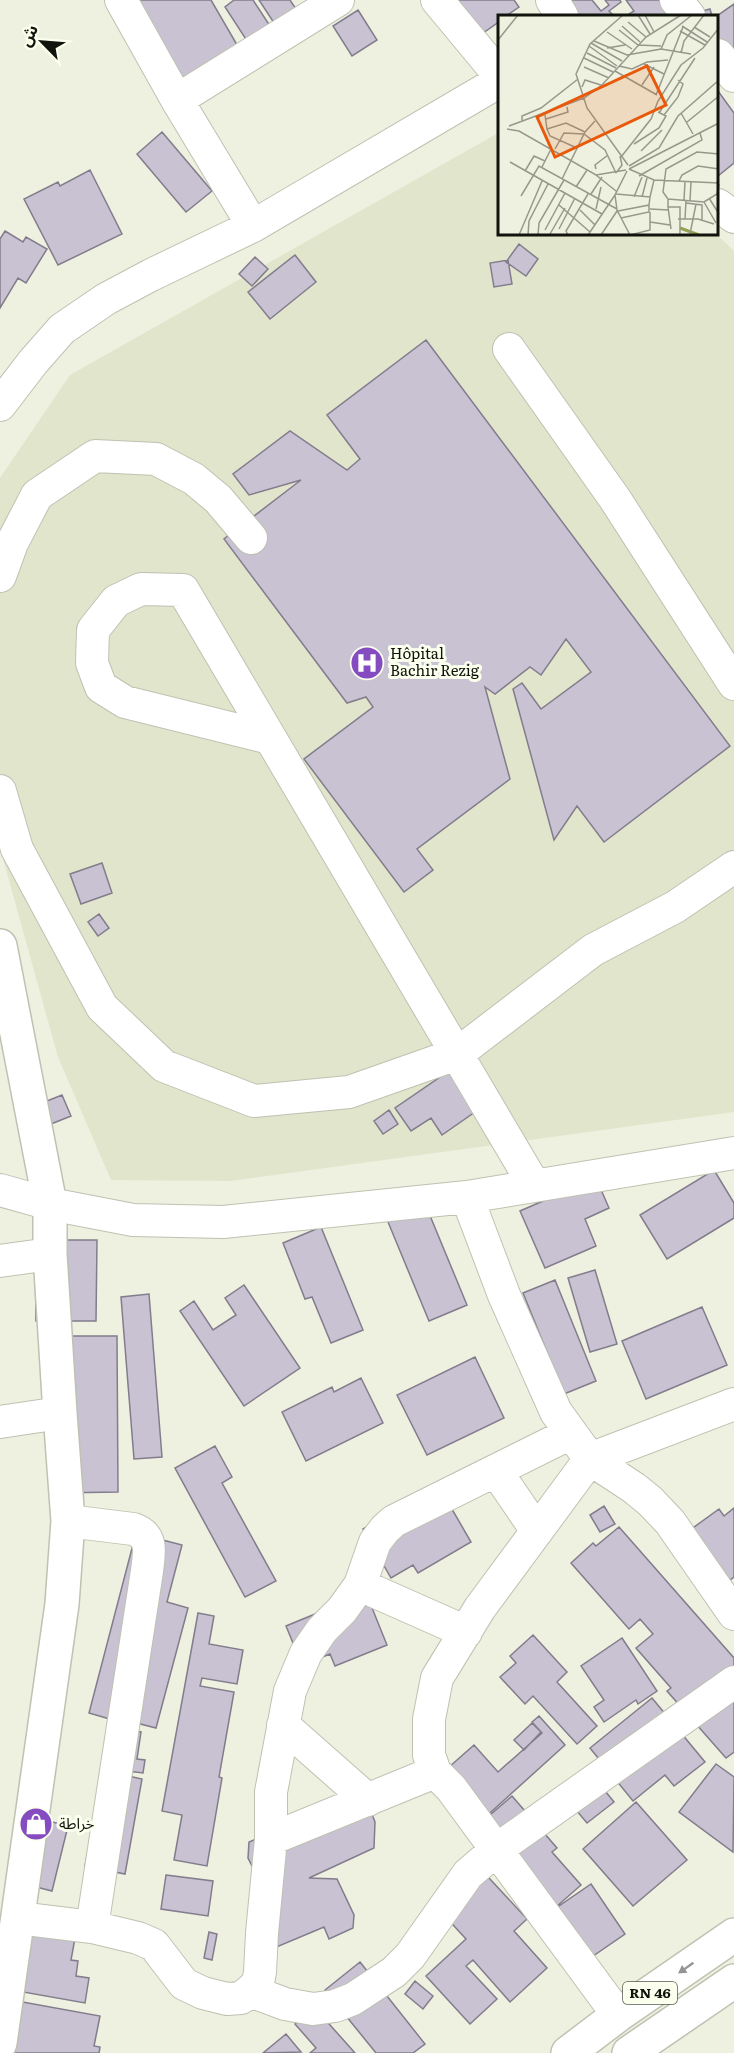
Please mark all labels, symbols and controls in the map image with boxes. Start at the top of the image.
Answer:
north arrow [12,12,72,72]
inset map [498,15,719,236]
text: ش [12,20,43,50]
place label: Hôpital Bachir Rezig [390,641,480,681]
hospital icon: Hôpital Bachir Rezig [349,645,385,681]
shop icon: خراطة [18,1806,54,1842]
place label: خراطة [59,1811,95,1834]
one-way arrow [678,1962,694,1973]
road number: RN 46 [623,1982,677,2004]

